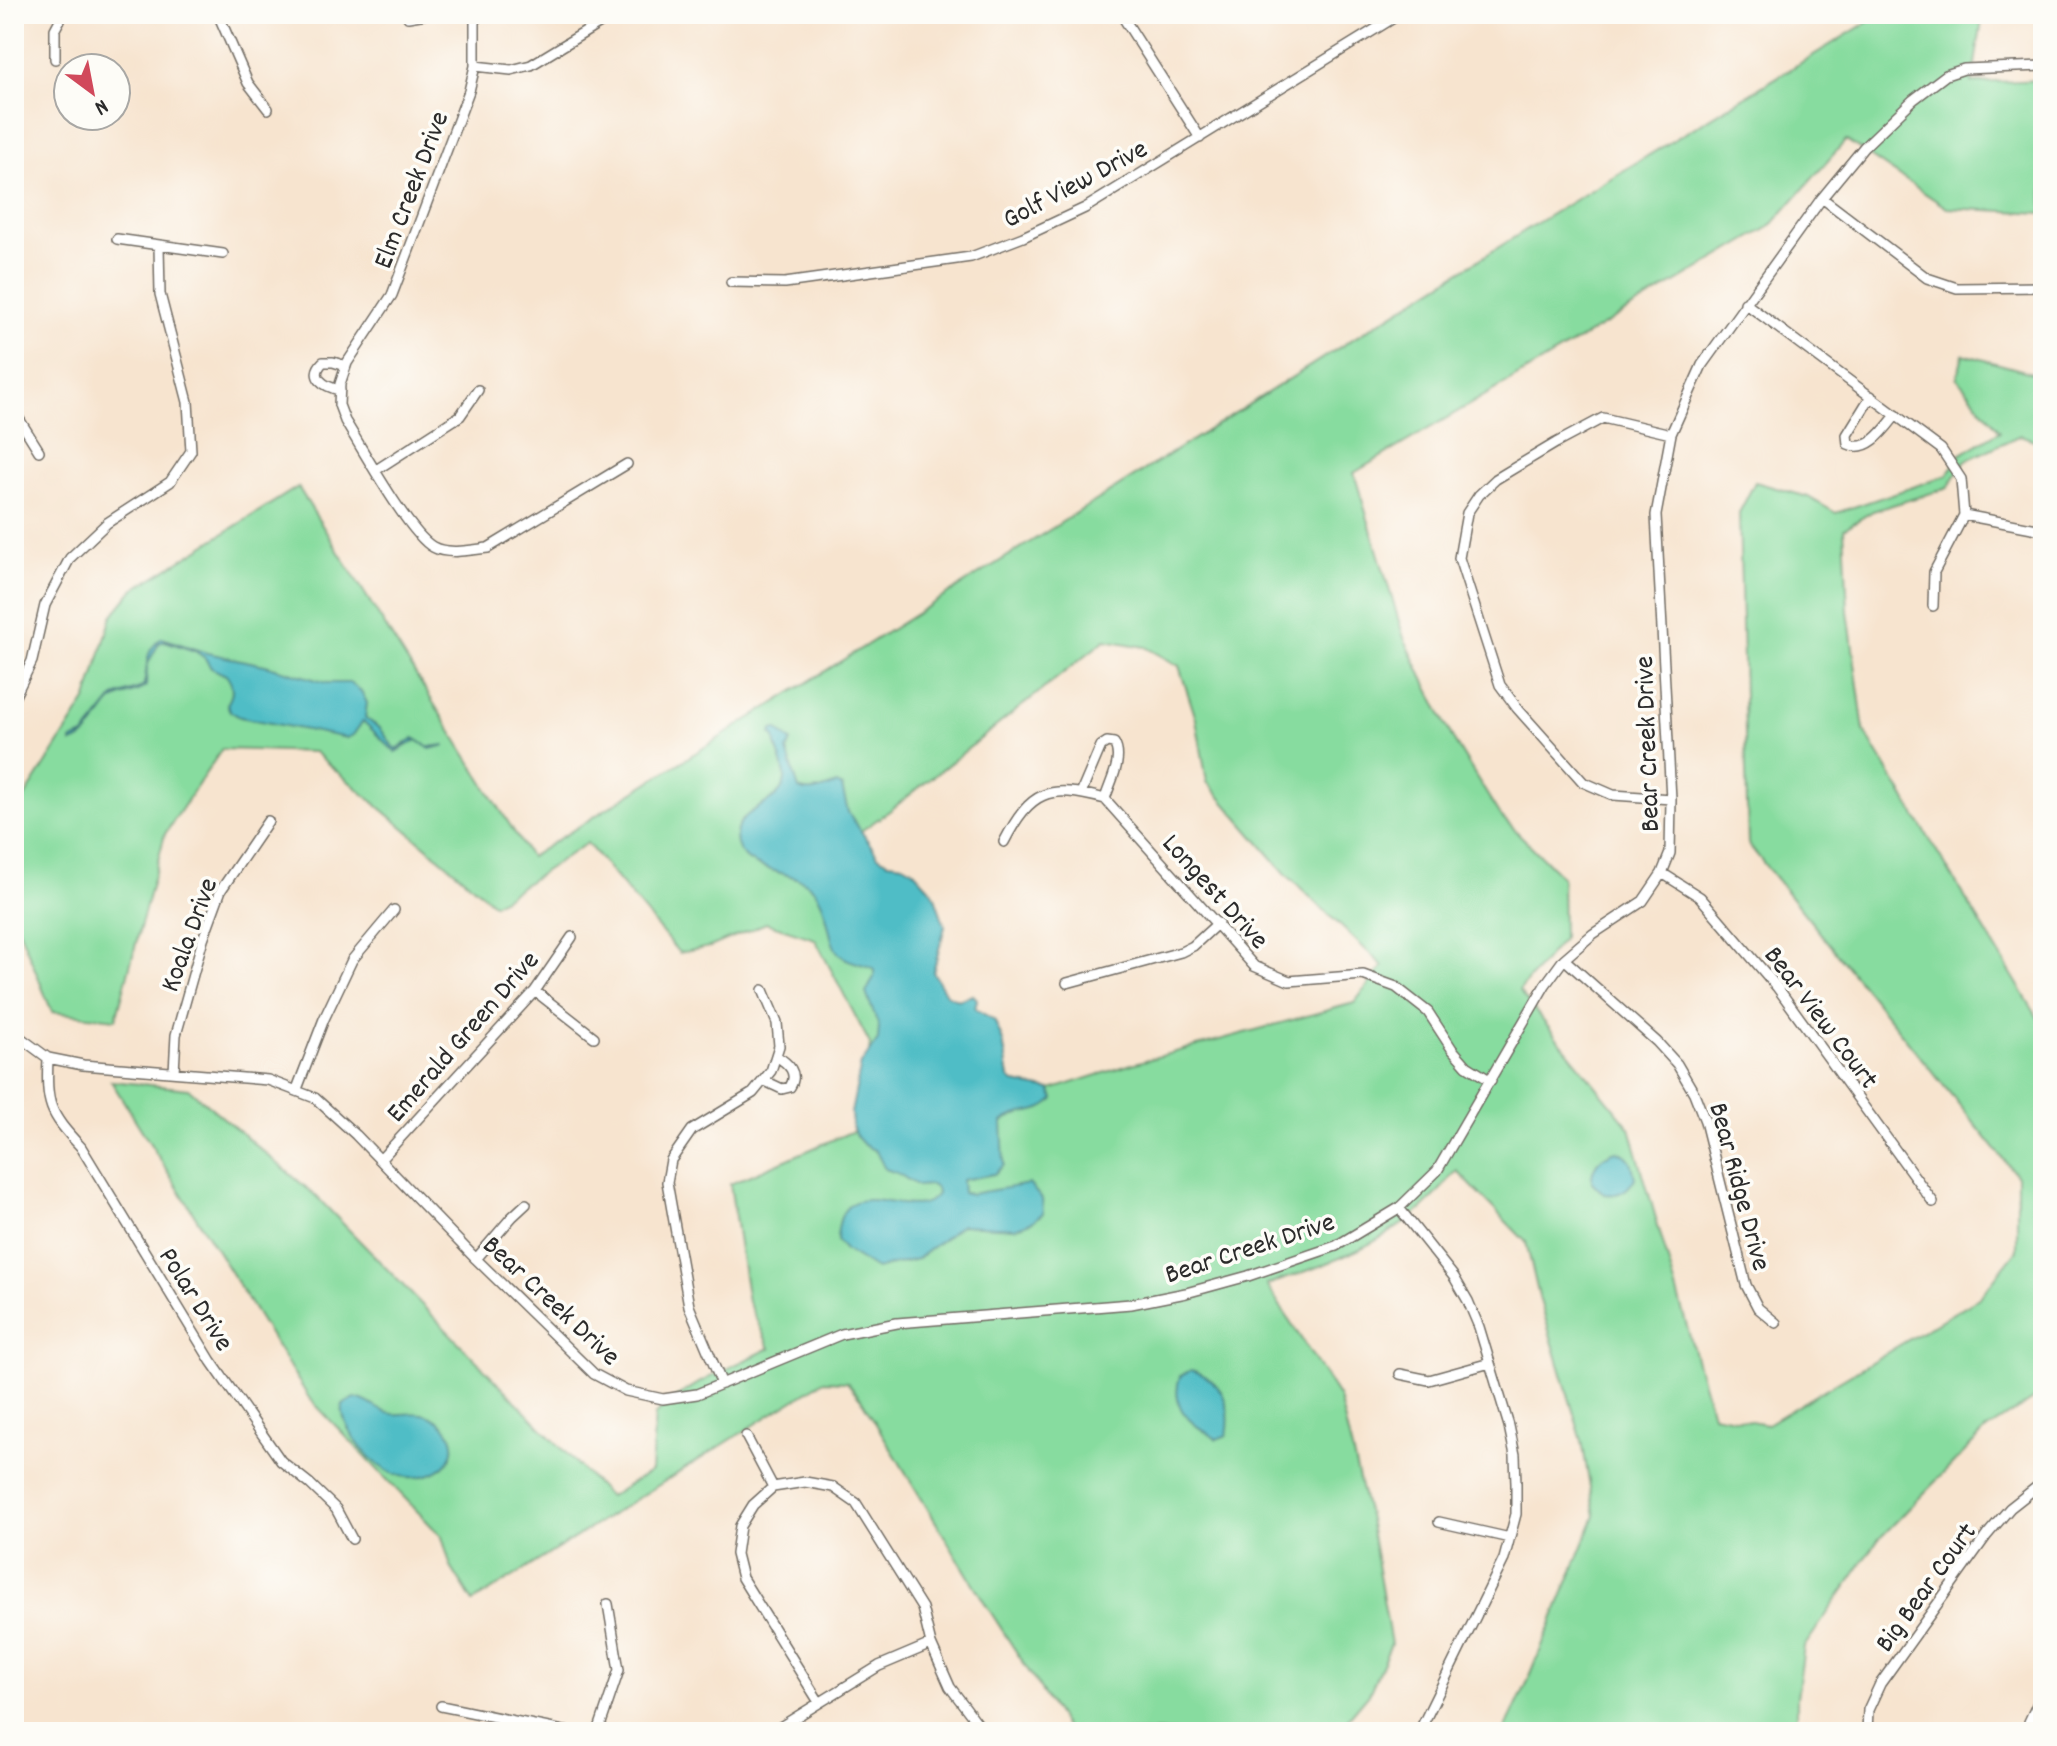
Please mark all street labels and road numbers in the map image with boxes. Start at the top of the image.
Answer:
street label: Elm Creek Drive [365,106,462,275]
street label: Golf View Drive [997,131,1156,241]
street label: Bear Creek Drive [1627,655,1673,833]
street label: Longest Drive [1150,826,1276,960]
street label: Koala Drive [153,873,231,998]
street label: Bear View Court [1752,939,1886,1099]
street label: Emerald Green Drive [379,943,551,1133]
street label: Bear Ridge Drive [1696,1099,1779,1276]
street label: Bear Creek Drive [1161,1205,1341,1297]
street label: Bear Creek Drive [472,1228,628,1377]
street label: Polar Drive [146,1241,241,1360]
street label: Big Bear Court [1867,1516,1989,1662]

